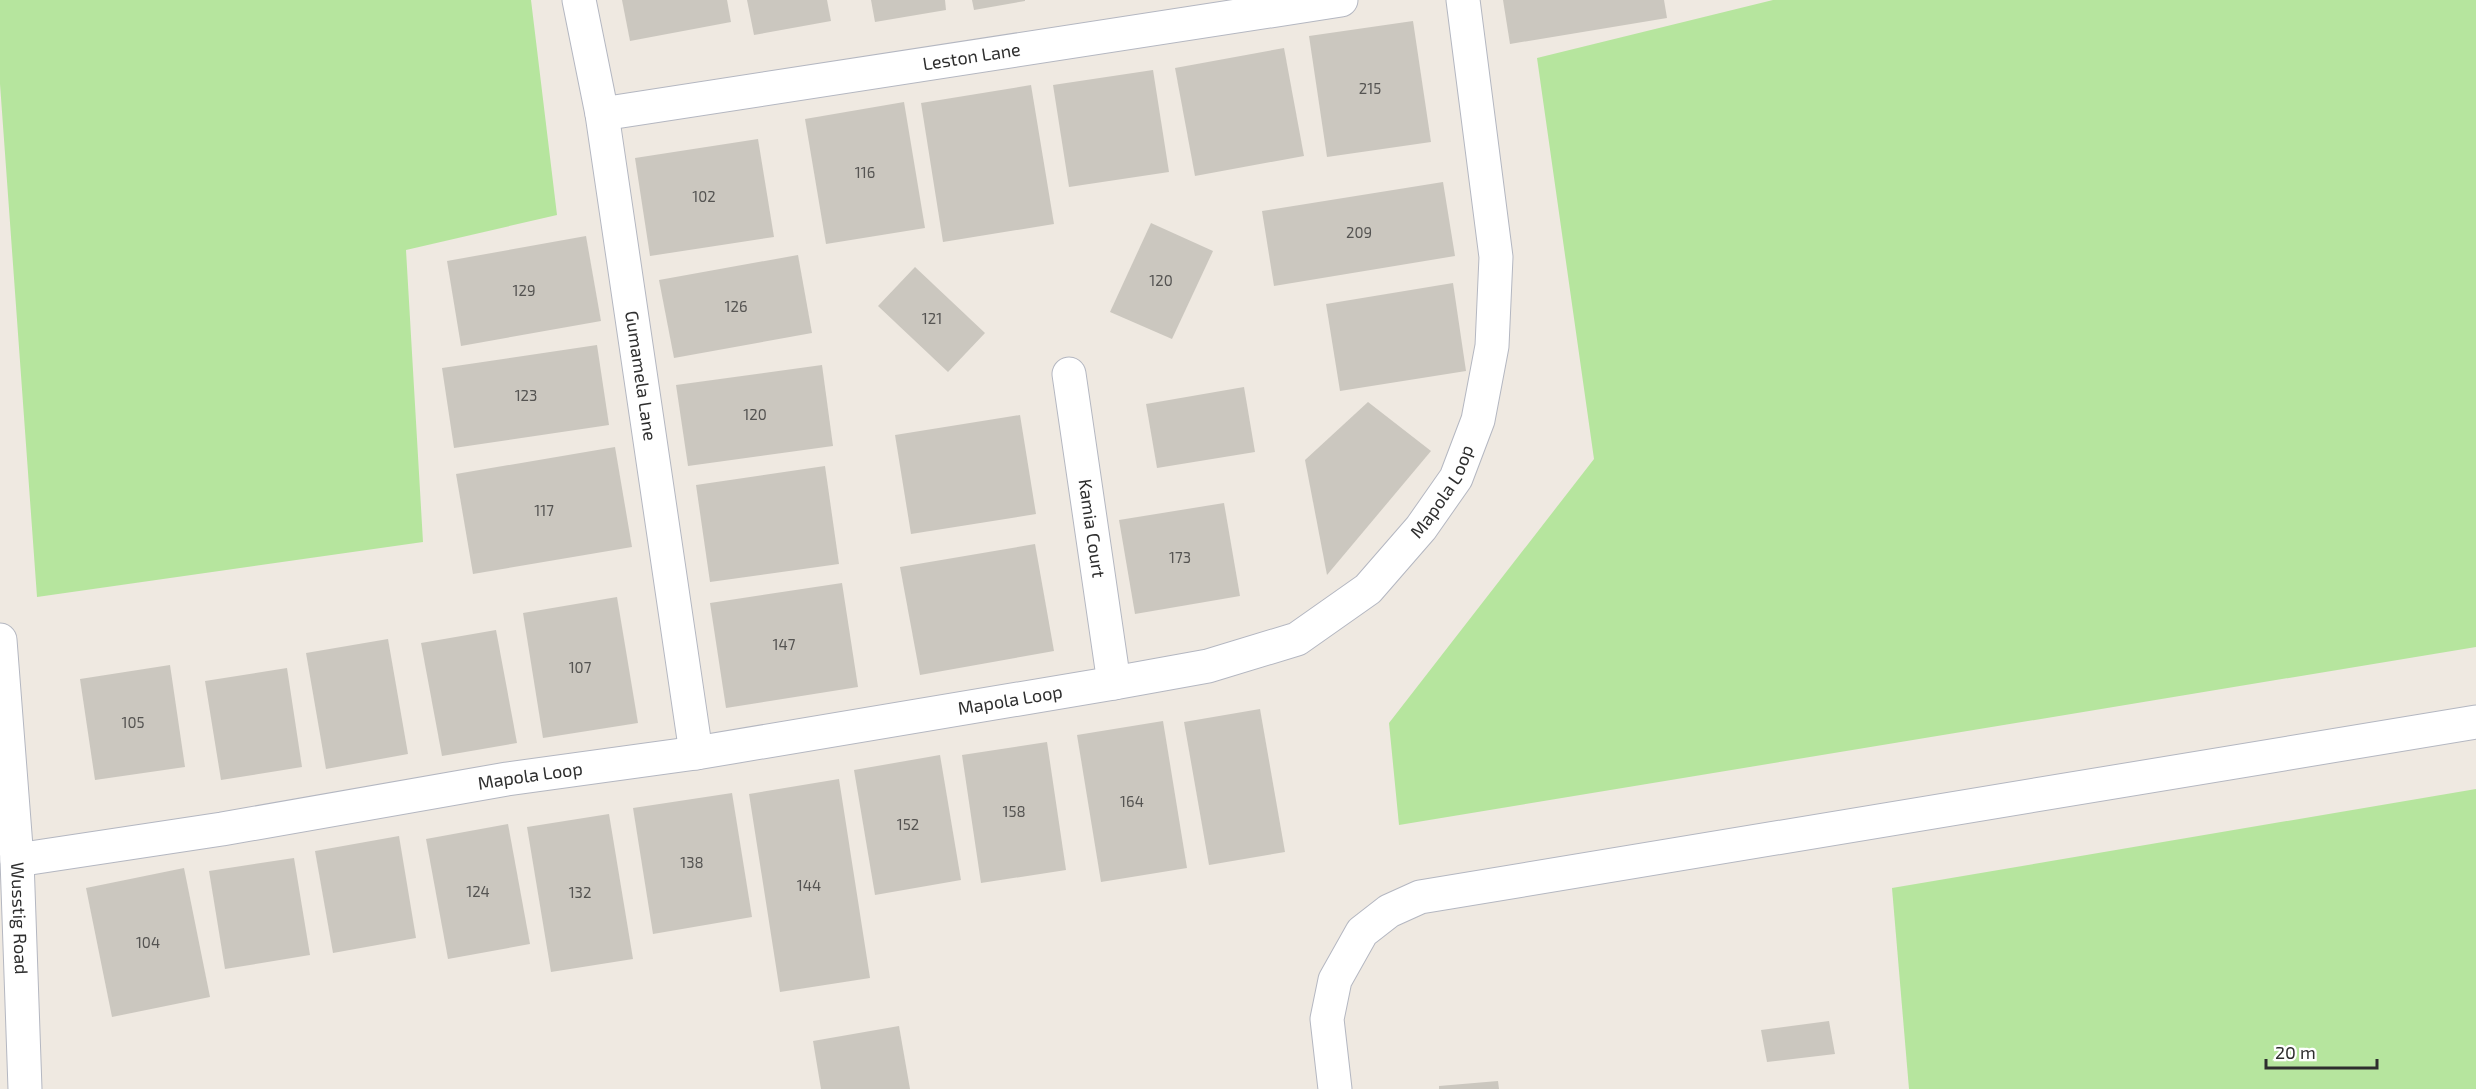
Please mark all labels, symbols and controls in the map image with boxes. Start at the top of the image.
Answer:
street label: Leston Lane [921,38,1022,74]
house number: 215 [1359,79,1381,97]
house number: 116 [855,163,875,181]
house number: 102 [692,187,716,205]
house number: 209 [1346,223,1372,241]
house number: 120 [1149,271,1173,289]
house number: 129 [513,281,535,299]
house number: 126 [725,297,747,315]
street label: Gumamela Lane [621,309,662,442]
house number: 121 [922,309,942,327]
house number: 123 [515,386,537,404]
house number: 120 [743,405,767,423]
street label: Mapola Loop [1405,442,1478,542]
street label: Kamia Court [1074,477,1111,579]
house number: 117 [534,501,554,519]
house number: 173 [1169,548,1191,566]
house number: 147 [773,635,796,653]
house number: 107 [569,658,592,676]
street label: Mapola Loop [956,680,1064,719]
house number: 105 [121,713,145,731]
street label: Mapola Loop [476,757,584,794]
house number: 164 [1120,792,1144,810]
house number: 158 [1002,802,1026,820]
house number: 152 [897,815,919,833]
house number: 138 [680,853,704,871]
street label: Wusstig Road [7,862,33,975]
house number: 144 [797,876,821,894]
house number: 124 [466,882,490,900]
house number: 132 [569,883,591,901]
house number: 104 [136,933,160,951]
scale bar [2266,1032,2377,1070]
text: 20 m [2275,1041,2316,1063]

